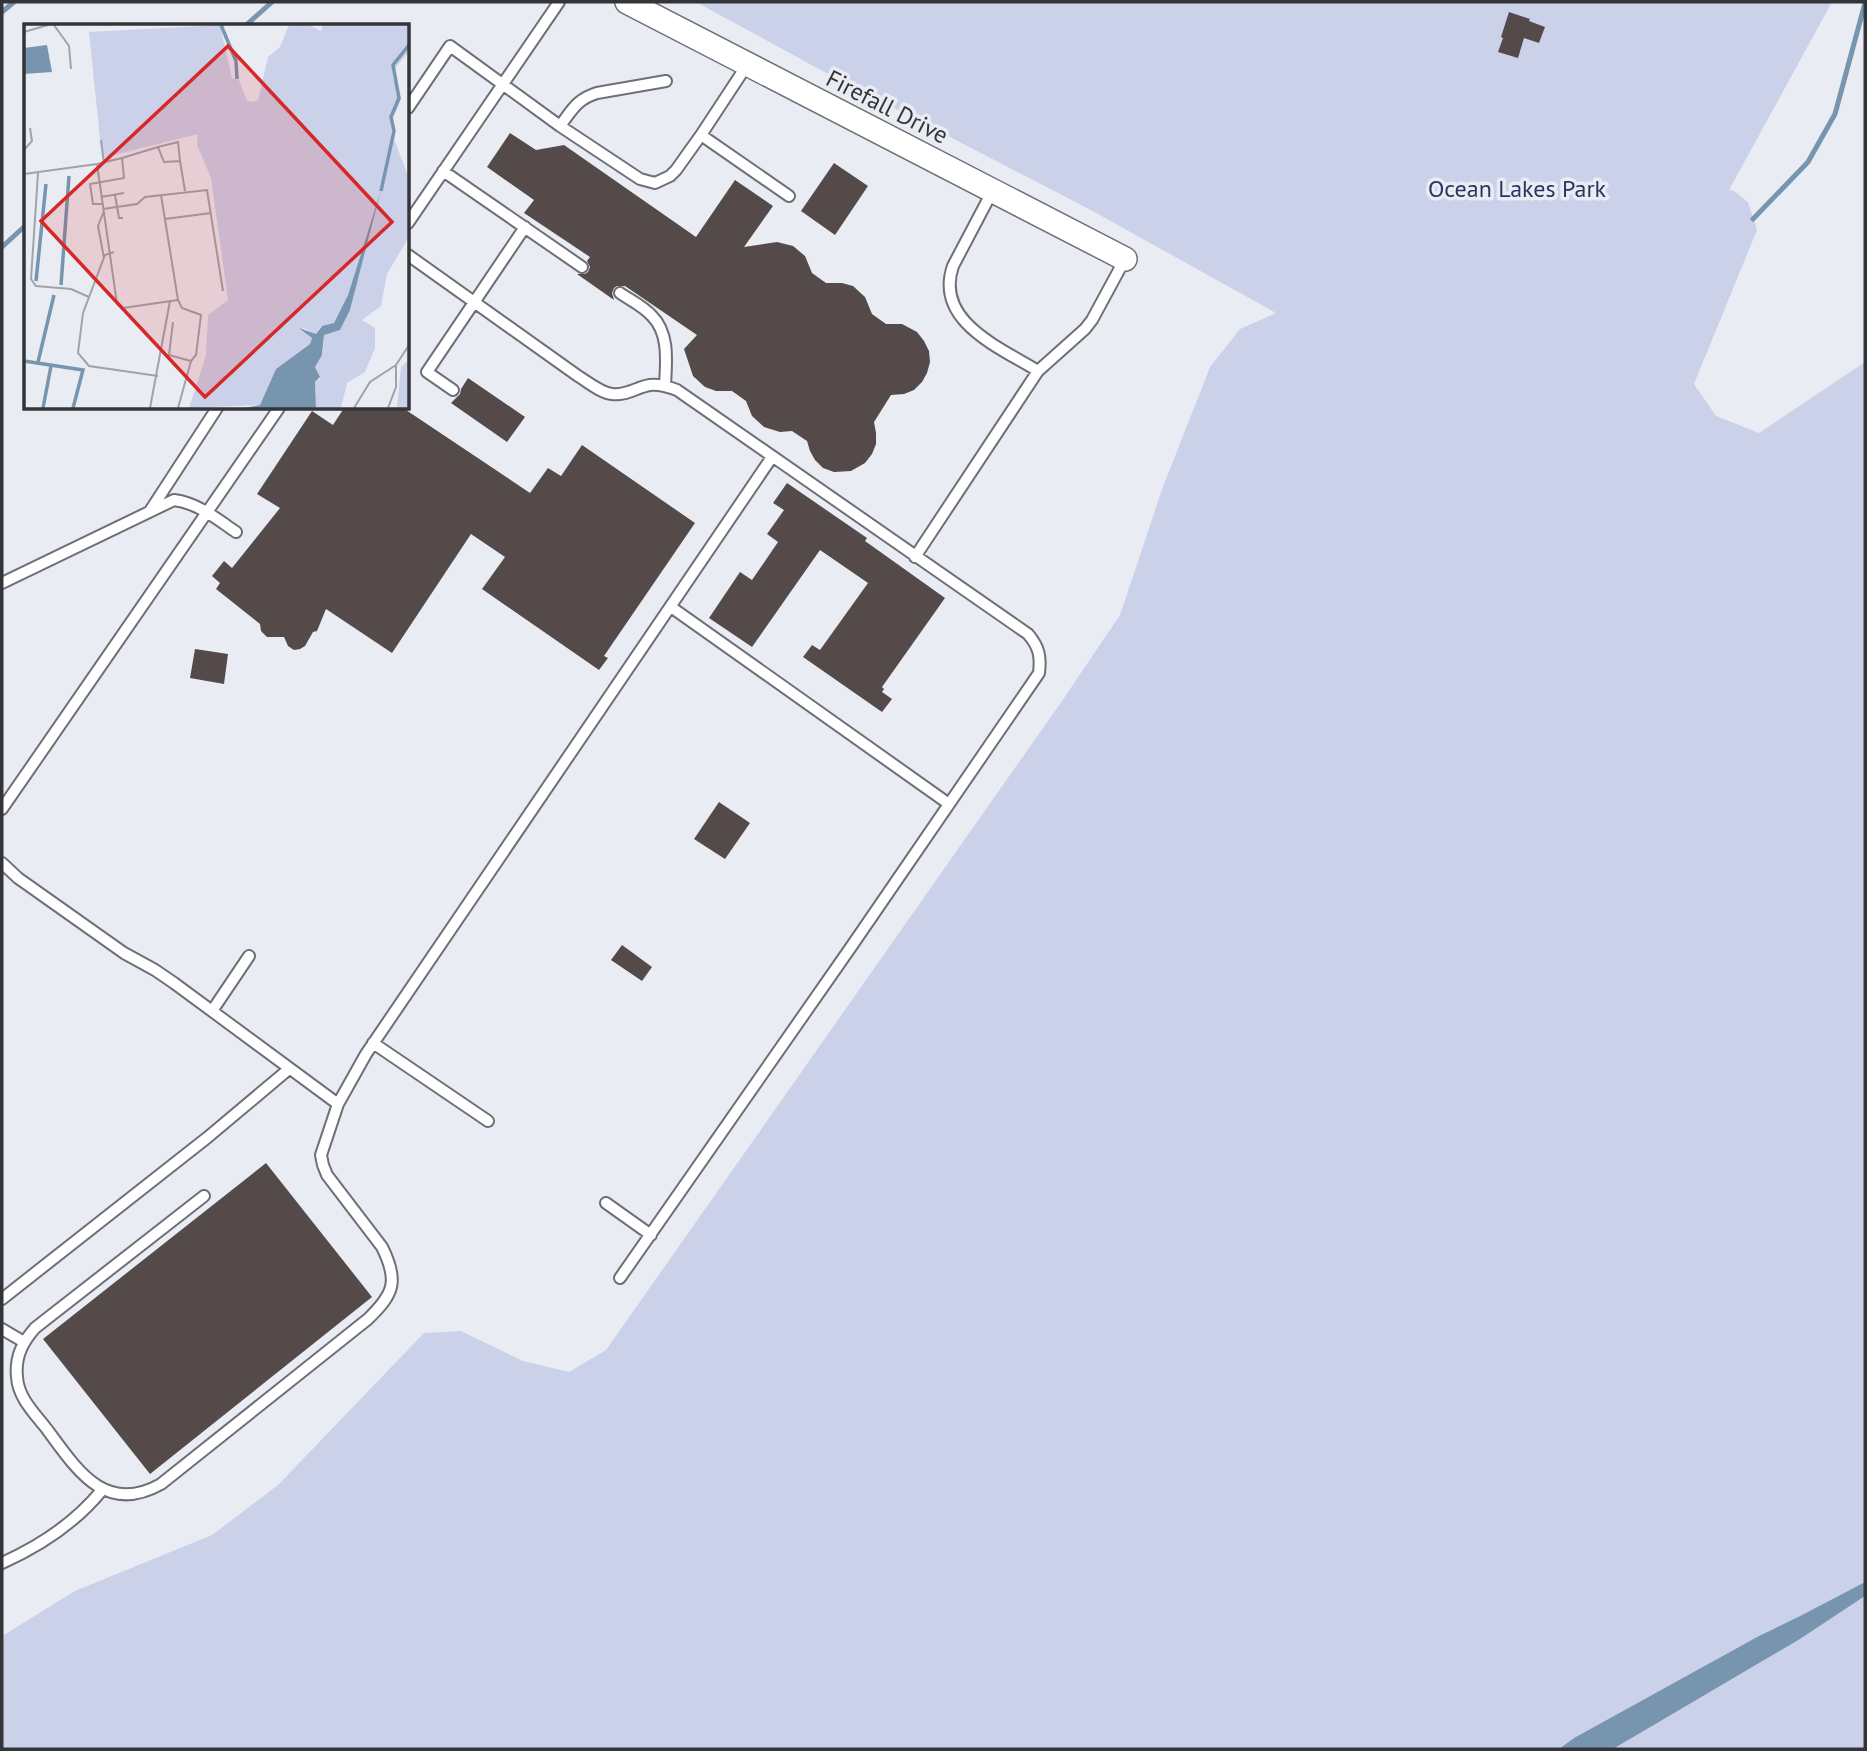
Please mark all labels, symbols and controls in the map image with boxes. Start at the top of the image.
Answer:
inset map [24,24,410,410]
street label: Firefall Drive [821,63,954,151]
park label: Ocean Lakes Park [1428,173,1607,204]

